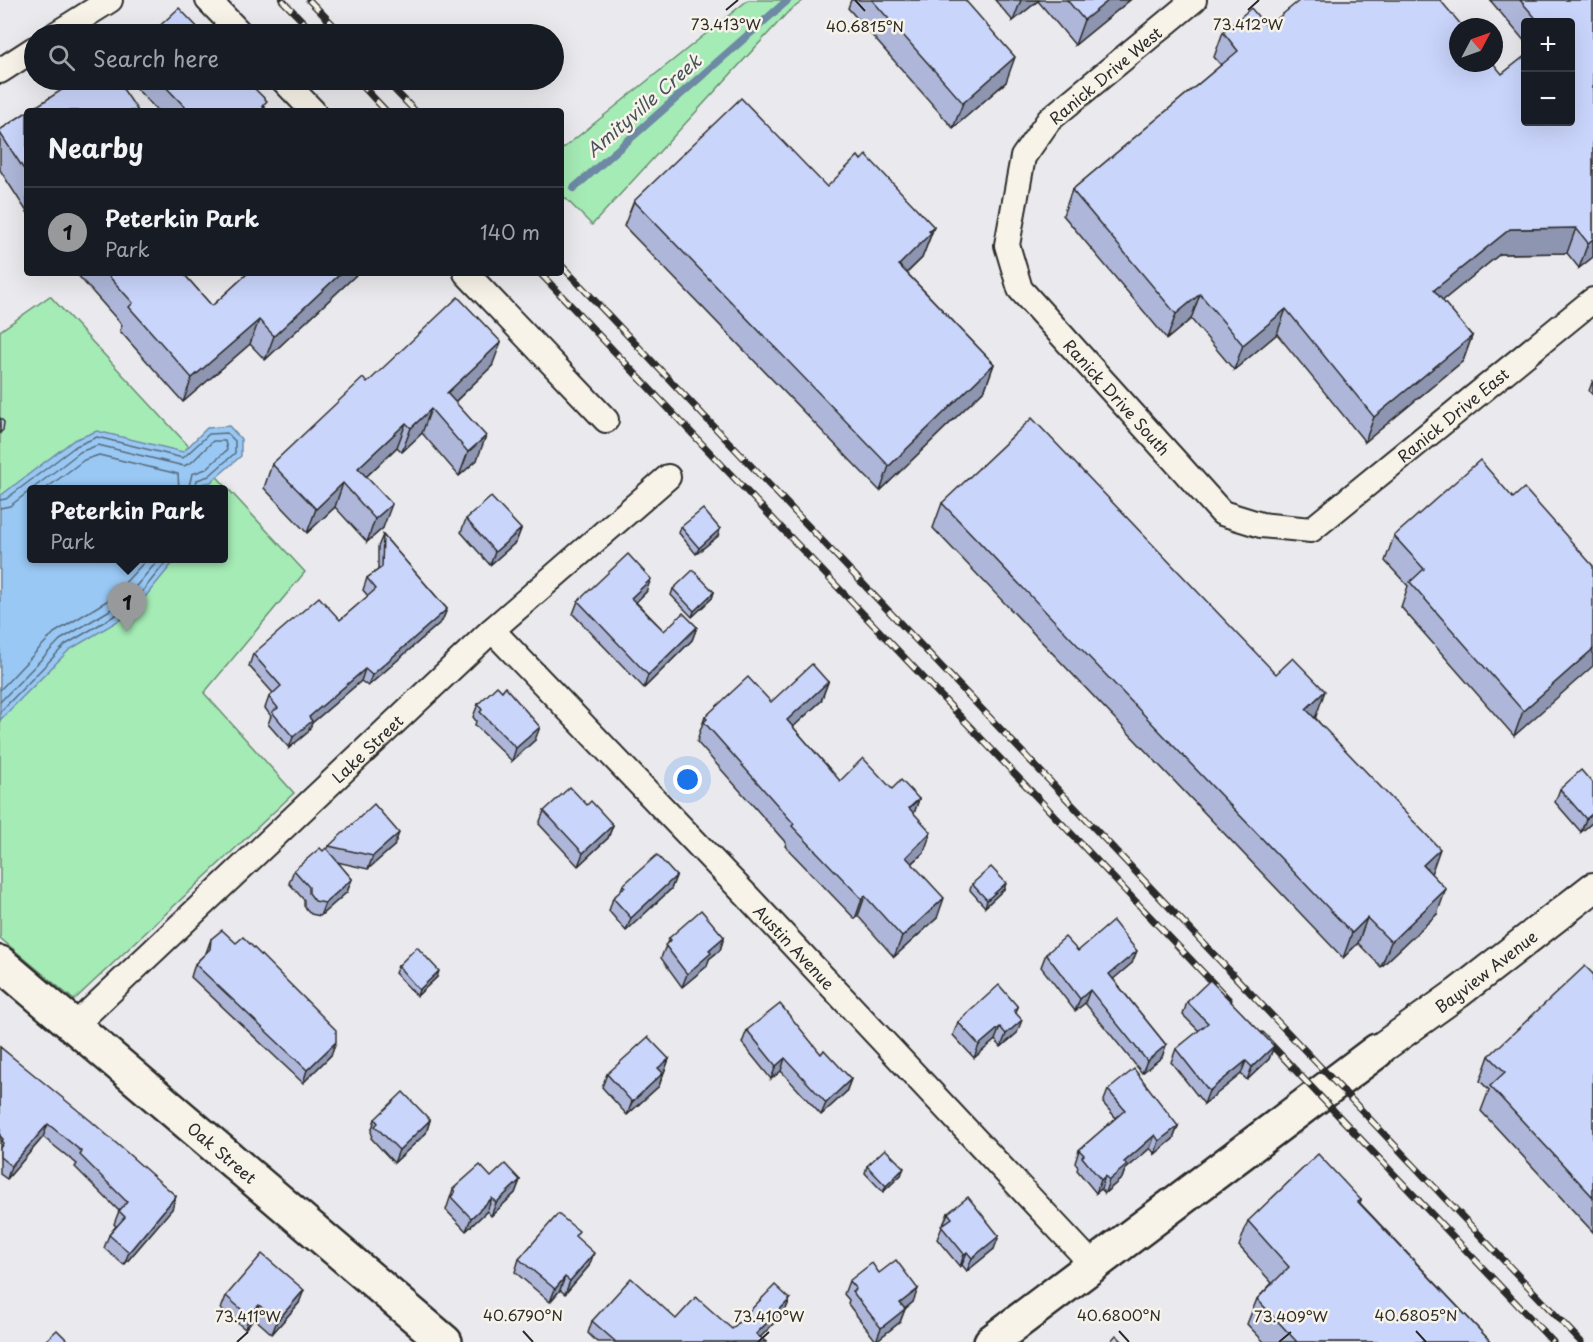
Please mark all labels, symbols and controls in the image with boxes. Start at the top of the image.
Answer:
text: 73.413°W [691,12,762,35]
text: 73.412°W [1213,12,1284,35]
text: 40.6815°N [826,14,904,37]
north arrow [1449,18,1503,72]
map controls [1521,18,1575,126]
button: + [1521,18,1575,72]
street label: Ranick Drive West [1043,20,1167,130]
search box [24,24,564,90]
icon: search [45,41,78,74]
text: Search here [93,41,219,74]
water label: Amityville Creek [579,47,707,163]
button: − [1521,72,1575,126]
text: Nearby [48,128,143,167]
text: Peterkin Park [105,201,259,234]
text: 1 [63,217,72,247]
text: 140 m [480,217,540,247]
text: Park [105,234,150,264]
street label: Ranick Drive South [1058,333,1176,460]
street label: Ranick Drive East [1391,362,1514,468]
popup [27,485,228,563]
text: Peterkin Park [50,493,205,526]
text: Park [50,526,95,556]
pin: 1 [108,582,146,632]
street label: Lake Street [326,709,408,788]
your location [673,765,702,794]
street label: Austin Avenue [749,899,841,995]
street label: Bayview Avenue [1430,924,1542,1018]
street label: Oak Street [182,1116,263,1189]
text: 40.6790°N [483,1303,563,1326]
text: 40.6800°N [1077,1303,1161,1326]
text: 40.6805°N [1375,1303,1457,1326]
text: 73.411°W [215,1304,281,1327]
text: 73.410°W [734,1304,805,1327]
text: 73.409°W [1254,1304,1329,1327]

